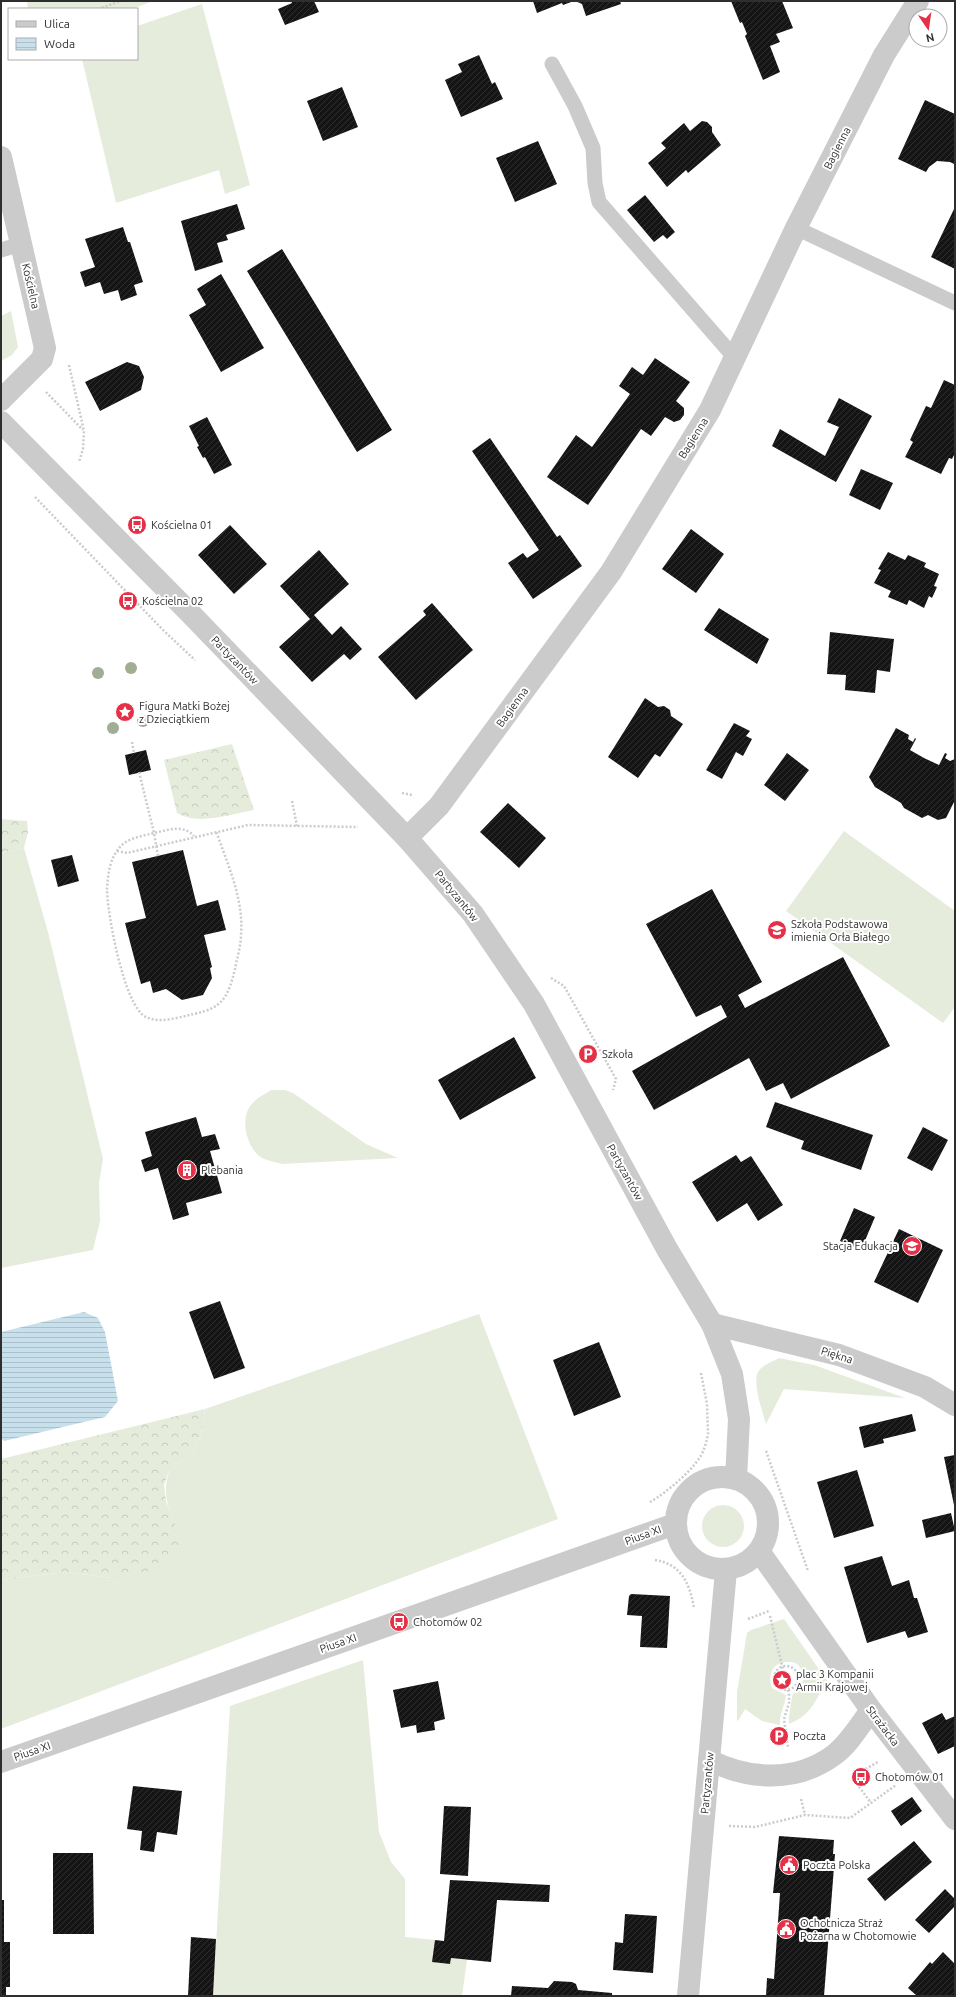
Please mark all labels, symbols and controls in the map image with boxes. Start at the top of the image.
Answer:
legend [8,8,138,60]
north arrow [908,8,948,48]
text: Ulica [44,17,70,30]
text: N [925,31,936,45]
text: Woda [44,37,75,50]
street label: Bagienna [821,125,853,171]
street label: Kościelna [20,262,42,310]
street label: Bagienna [676,415,710,461]
bus stop icon: Kościelna 01 [126,514,148,536]
place label: Kościelna 01 [151,519,212,531]
bus stop icon: Kościelna 02 [117,590,139,612]
place label: Kościelna 02 [142,595,203,607]
street label: Partyzantów [209,633,261,687]
street label: Bagienna [494,685,530,729]
place label: Figura Matki Bożej z Dzieciątkiem [139,700,230,725]
place icon: Figura Matki Bożej z Dzieciątkiem [114,701,136,723]
street label: Partyzantów [433,868,482,924]
place label: Szkoła Podstawowa imienia Orła Białego [791,918,890,943]
school or university icon: Szkoła Podstawowa imienia Orła Białego [766,919,788,941]
parking icon: Szkoła [577,1043,599,1065]
place label: Szkoła [602,1048,633,1060]
street label: Partyzantów [605,1142,646,1203]
building icon: Plebania [176,1159,198,1181]
place label: Plebania [201,1164,243,1176]
school or university icon: Stacja Edukacja [901,1235,923,1257]
place label: Stacja Edukacja [823,1240,898,1252]
street label: Piękna [820,1344,854,1366]
street label: Piusa XI [623,1523,663,1547]
bus stop icon: Chotomów 02 [388,1611,410,1633]
place label: Chotomów 02 [413,1616,483,1628]
street label: Piusa XI [318,1631,358,1655]
place label: plac 3 Kompanii Armii Krajowej [796,1668,874,1693]
place icon: plac 3 Kompanii Armii Krajowej [771,1669,793,1691]
street label: Strażacka [864,1704,902,1748]
parking icon: Poczta [768,1725,790,1747]
place label: Poczta [793,1730,826,1742]
street label: Piusa XI [12,1739,52,1763]
street label: Partyzantów [698,1751,716,1814]
bus stop icon: Chotomów 01 [850,1766,872,1788]
place label: Chotomów 01 [875,1771,945,1783]
public building icon: Poczta Polska [778,1854,800,1876]
place label: Poczta Polska [803,1859,870,1871]
place label: Ochotnicza Straż Pożarna w Chotomowie [800,1917,917,1942]
public building icon: Ochotnicza Straż Pożarna w Chotomowie [775,1918,797,1940]

